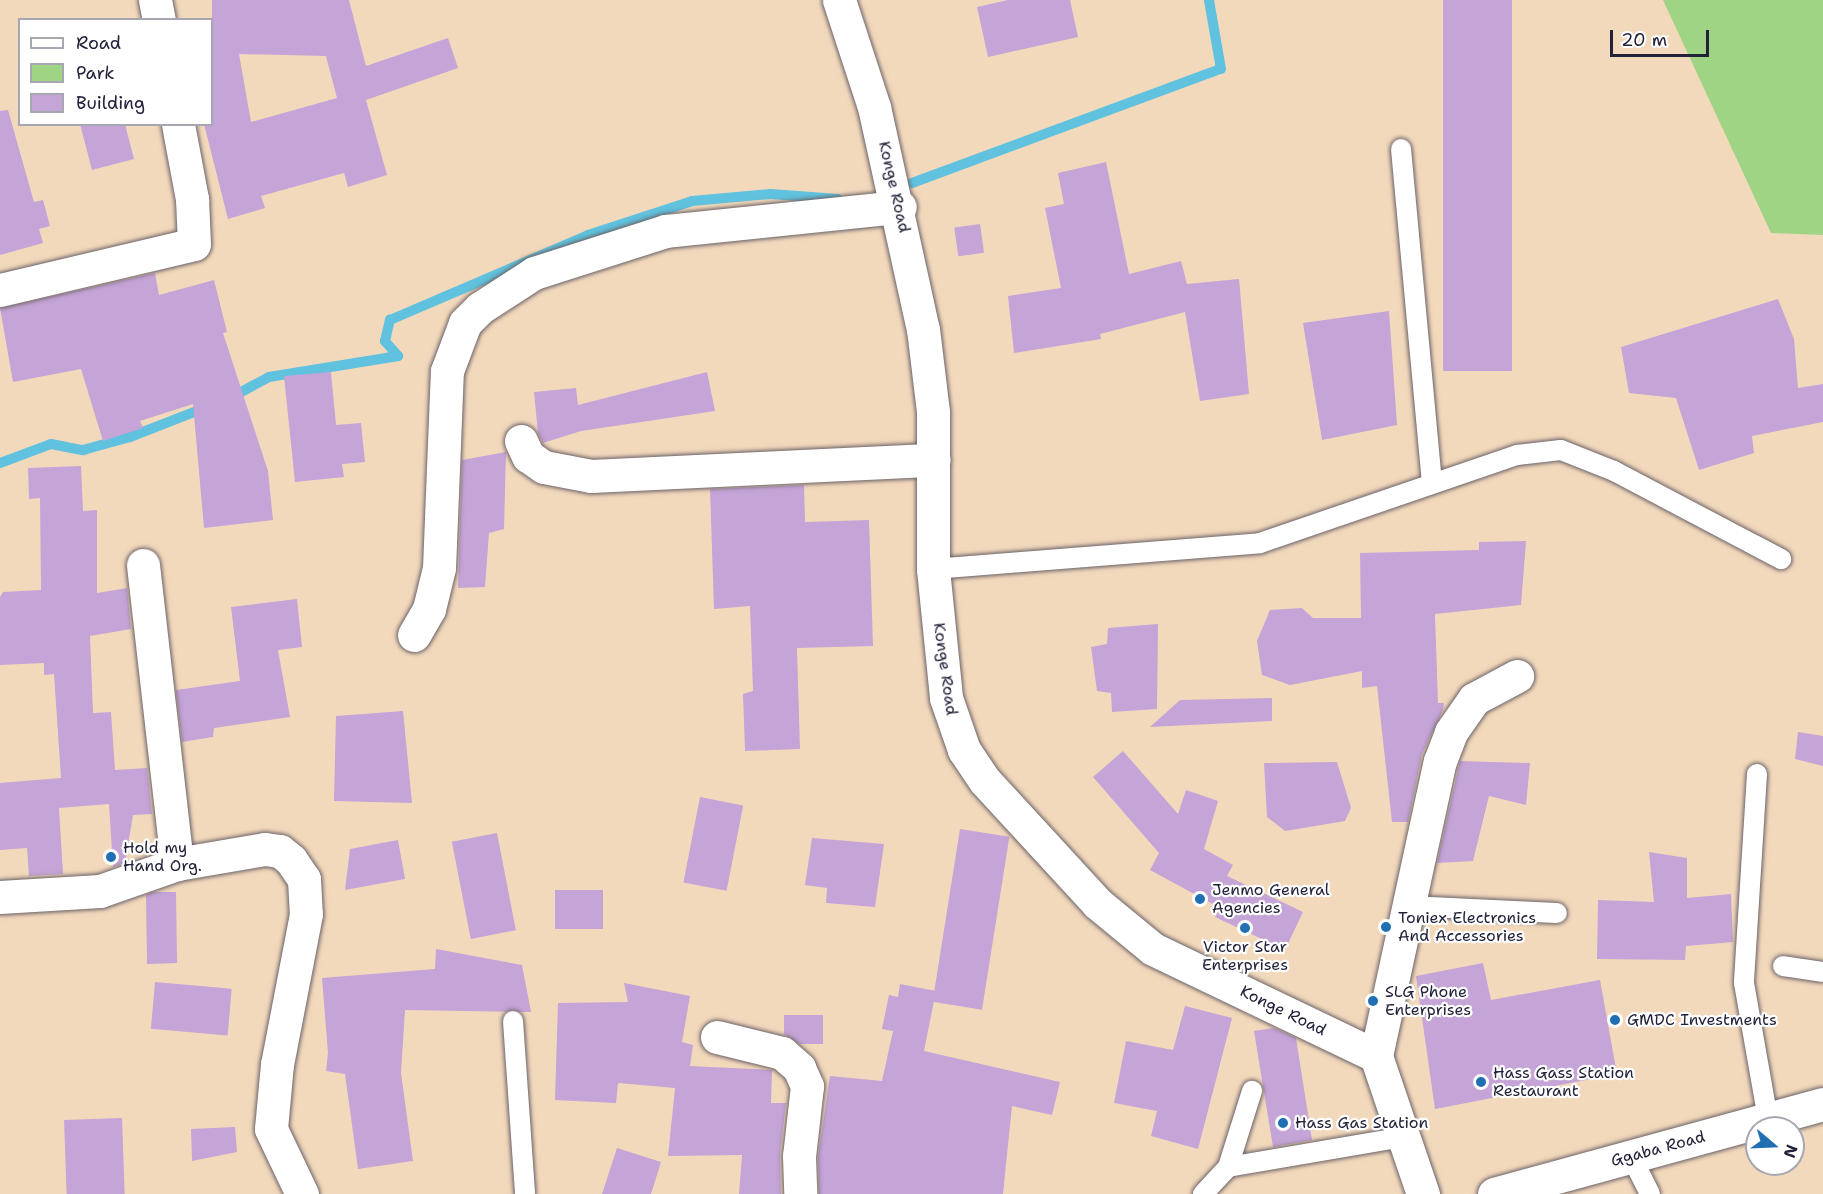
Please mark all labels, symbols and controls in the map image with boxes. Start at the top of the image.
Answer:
legend [18,18,213,126]
scale bar [1613,18,1712,56]
text: 20 m [1621,28,1667,52]
text: Road [76,31,121,55]
text: Park [76,61,115,85]
text: Building [76,91,145,115]
street label: Konge Road [874,139,914,235]
street label: Konge Road [929,621,961,717]
place label: Hold my Hand Org. [123,838,202,876]
marker: Hold my Hand Org. [104,850,118,864]
place label: Jenmo General Agencies [1212,880,1330,918]
marker: Jenmo General Agencies [1193,892,1207,906]
place label: Toniex Electronics And Accessories [1398,908,1536,946]
marker: Toniex Electronics And Accessories [1379,920,1393,934]
marker: Victor Star Enterprises [1238,921,1252,935]
place label: Victor Star Enterprises [1202,937,1288,975]
street label: Konge Road [1237,982,1329,1040]
place label: SLG Phone Enterprises [1385,982,1471,1020]
marker: SLG Phone Enterprises [1366,994,1380,1008]
place label: GMDC Investments [1627,1010,1777,1030]
marker: GMDC Investments [1608,1013,1622,1027]
place label: Hass Gass Station Restaurant [1493,1063,1634,1101]
marker: Hass Gass Station Restaurant [1474,1075,1488,1089]
place label: Hass Gas Station [1295,1113,1428,1133]
marker: Hass Gas Station [1276,1116,1290,1130]
north arrow [1745,1116,1805,1176]
street label: Ggaba Road [1609,1127,1707,1171]
text: N [1779,1142,1803,1161]

